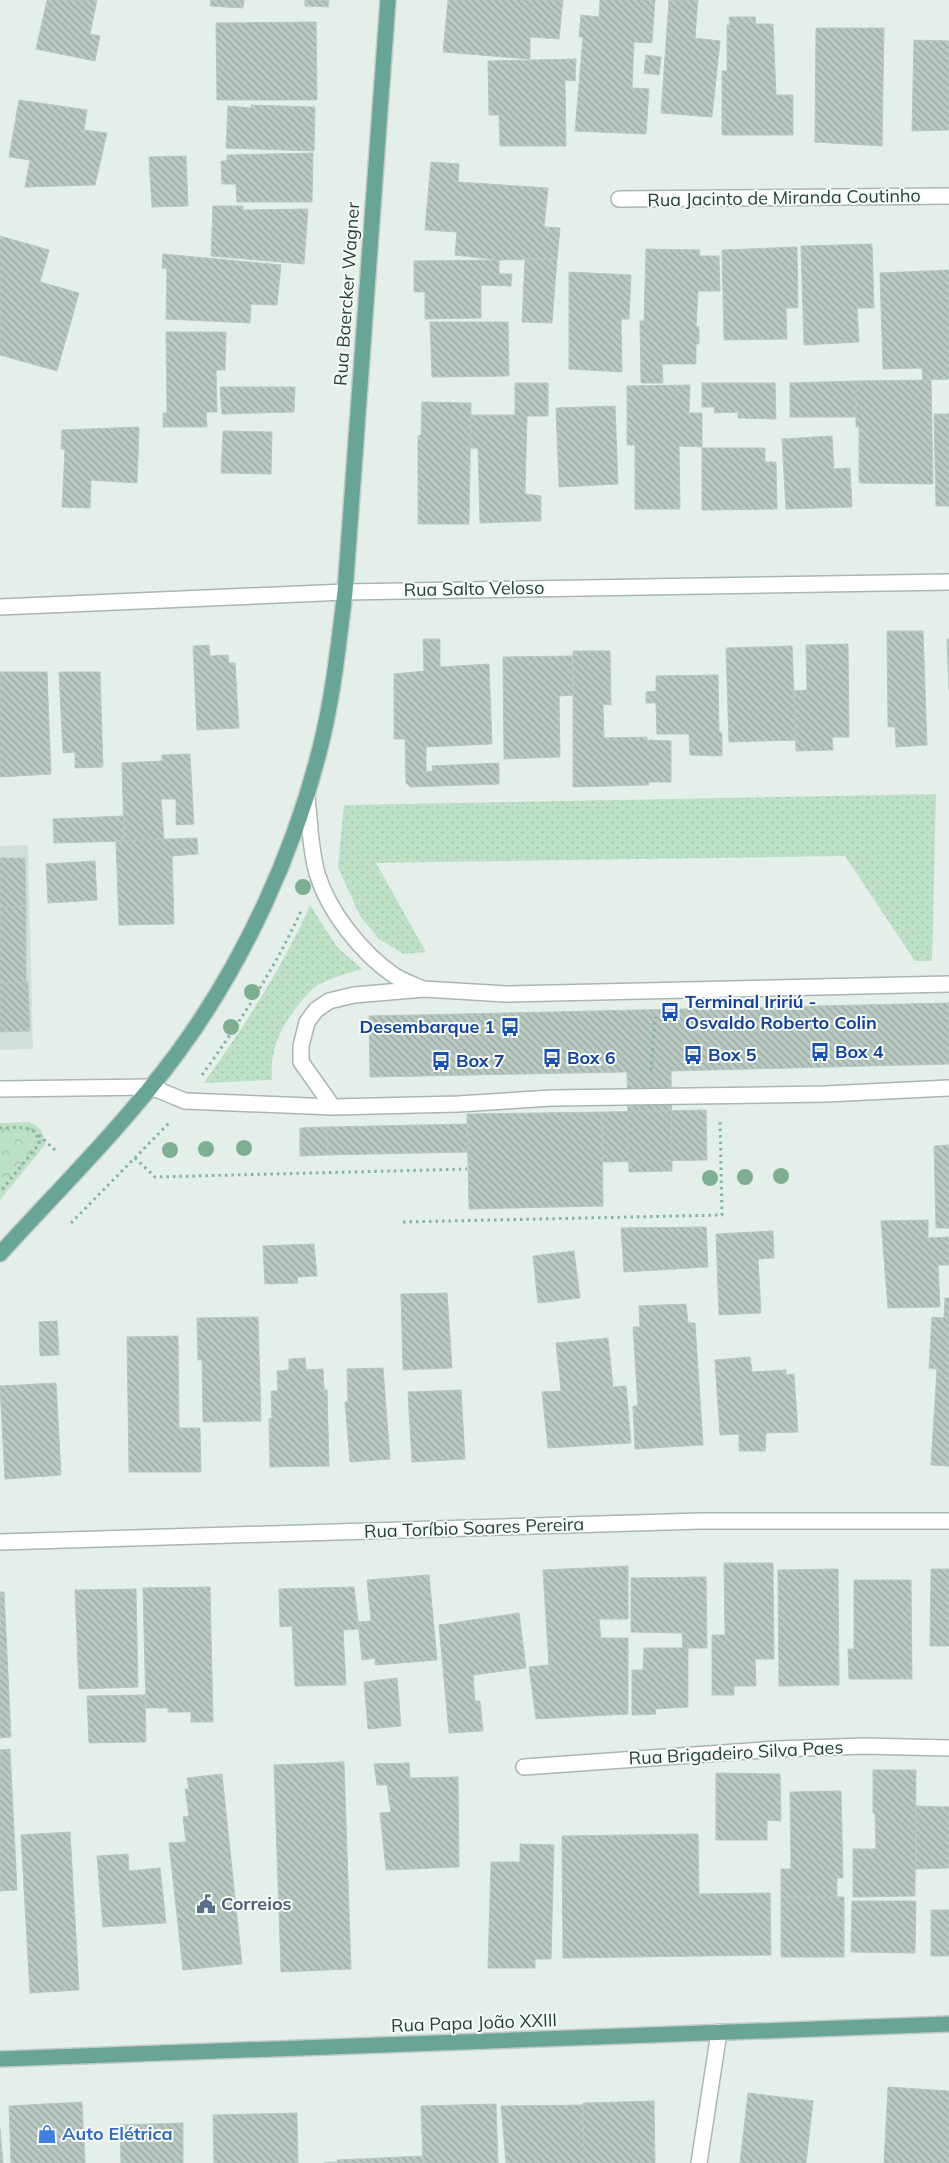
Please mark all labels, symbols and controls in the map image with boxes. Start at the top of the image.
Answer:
street label: Rua Jacinto de Miranda Coutinho [647,184,921,211]
street label: Rua Baercker Wagner [329,201,364,387]
street label: Rua Salto Veloso [403,576,545,601]
place label: Terminal Iririú - Osvaldo Roberto Colin [685,990,877,1034]
bus stop icon: Terminal Iririú - Osvaldo Roberto Colin [659,1001,681,1023]
place label: Desembarque 1 [360,1015,495,1038]
bus stop icon: Desembarque 1 [499,1016,521,1038]
place label: Box 4 [835,1040,884,1063]
bus stop icon: Box 4 [809,1041,831,1063]
place label: Box 5 [708,1043,757,1066]
bus stop icon: Box 5 [682,1044,704,1066]
place label: Box 6 [567,1046,616,1069]
bus stop icon: Box 6 [541,1047,563,1069]
place label: Box 7 [456,1049,504,1072]
bus stop icon: Box 7 [430,1050,452,1072]
street label: Rua Toríbio Soares Pereira [364,1512,584,1543]
street label: Rua Brigadeiro Silva Paes [628,1735,844,1770]
place label: Correios [221,1892,292,1915]
public building icon: Correios [195,1893,217,1915]
street label: Rua Papa João XXIII [391,2008,557,2037]
place label: Auto Elétrica [62,2122,173,2145]
shop icon: Auto Elétrica [36,2123,58,2145]

